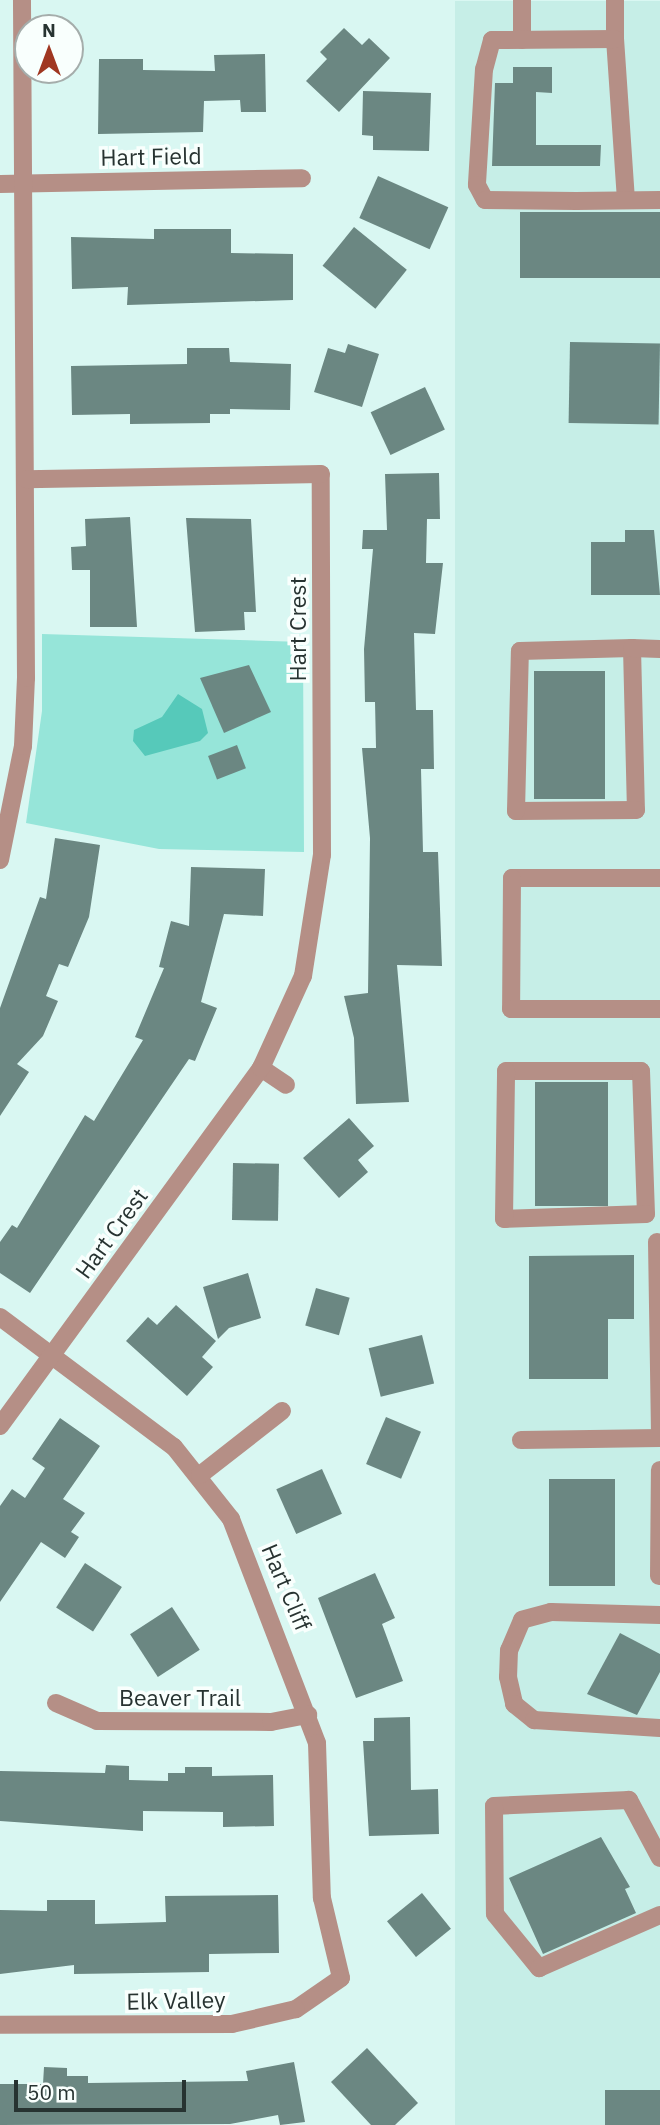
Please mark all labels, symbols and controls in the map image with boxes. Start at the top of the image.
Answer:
north arrow [14,14,84,84]
text: N [42,18,56,42]
street label: Hart Field [100,141,202,171]
street label: Hart Crest [283,577,311,681]
street label: Hart Crest [69,1182,153,1284]
street label: Hart Cliff [256,1539,318,1635]
street label: Beaver Trail [119,1683,241,1711]
street label: Elk Valley [126,1985,226,2015]
scale bar [18,2066,189,2110]
text: 50 m [27,2078,76,2106]

